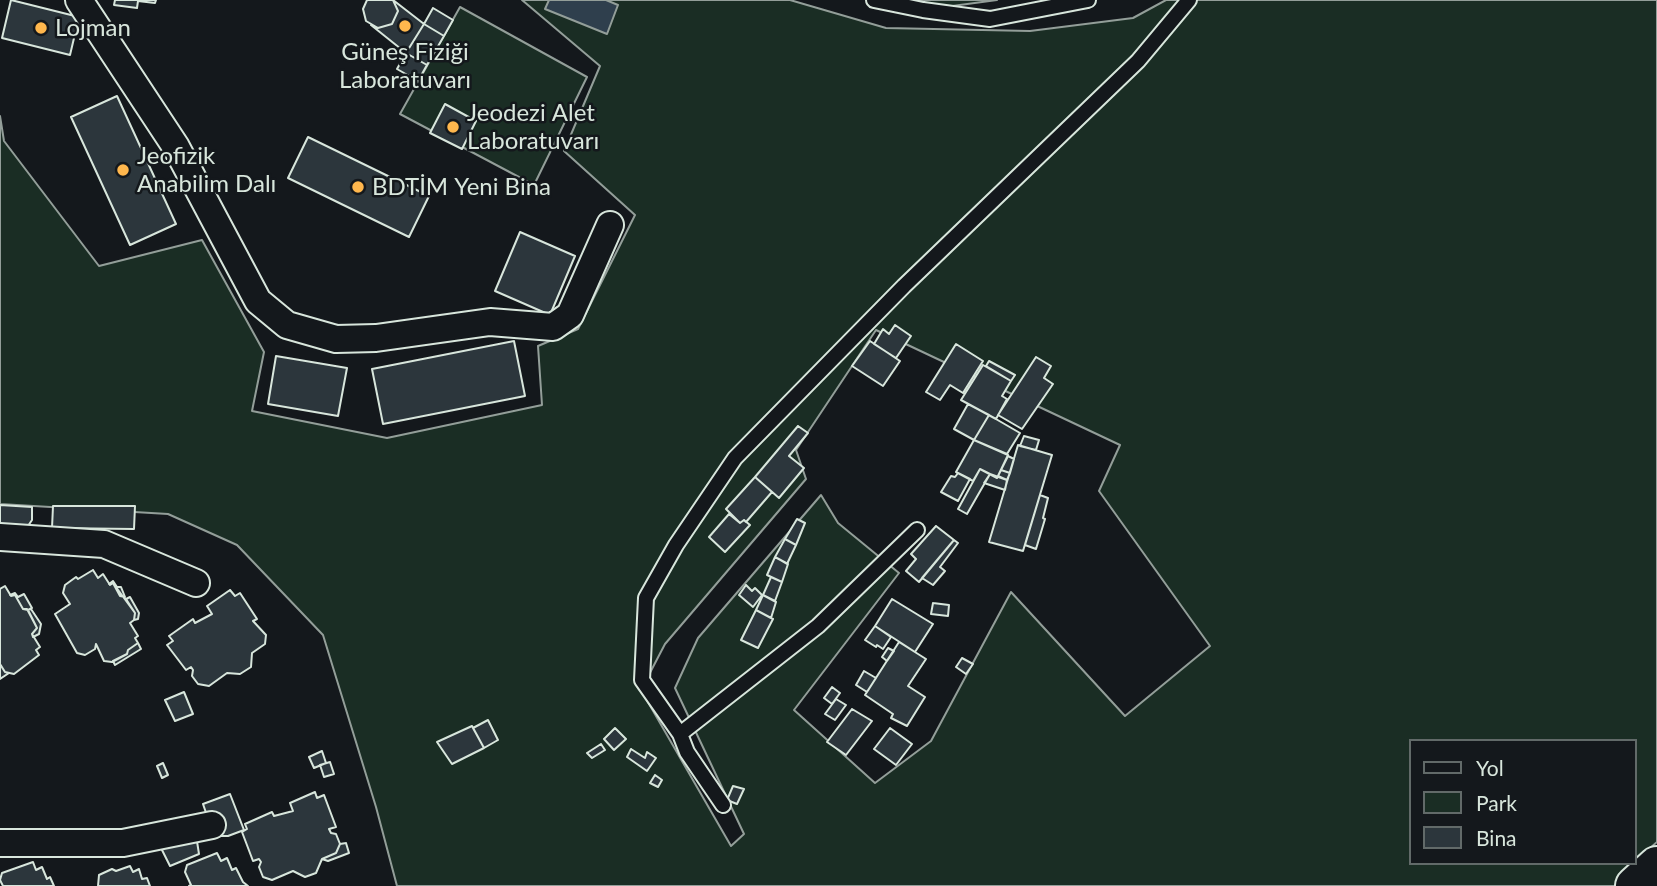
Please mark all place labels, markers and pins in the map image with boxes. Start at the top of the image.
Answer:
place label: Lojman [55,14,131,42]
marker: Güneş Fiziği Laboratuvarı [397,18,413,34]
marker: Lojman [33,20,49,36]
place label: Güneş Fiziği Laboratuvarı [339,38,471,94]
place label: Jeodezi Alet Laboratuvarı [467,99,599,155]
marker: Jeodezi Alet Laboratuvarı [445,119,461,135]
place label: Jeofizik Anabilim Dalı [137,142,276,198]
marker: Jeofizik Anabilim Dalı [115,162,131,178]
place label: BDTİM Yeni Bina [372,173,551,201]
marker: BDTİM Yeni Bina [350,179,366,195]

